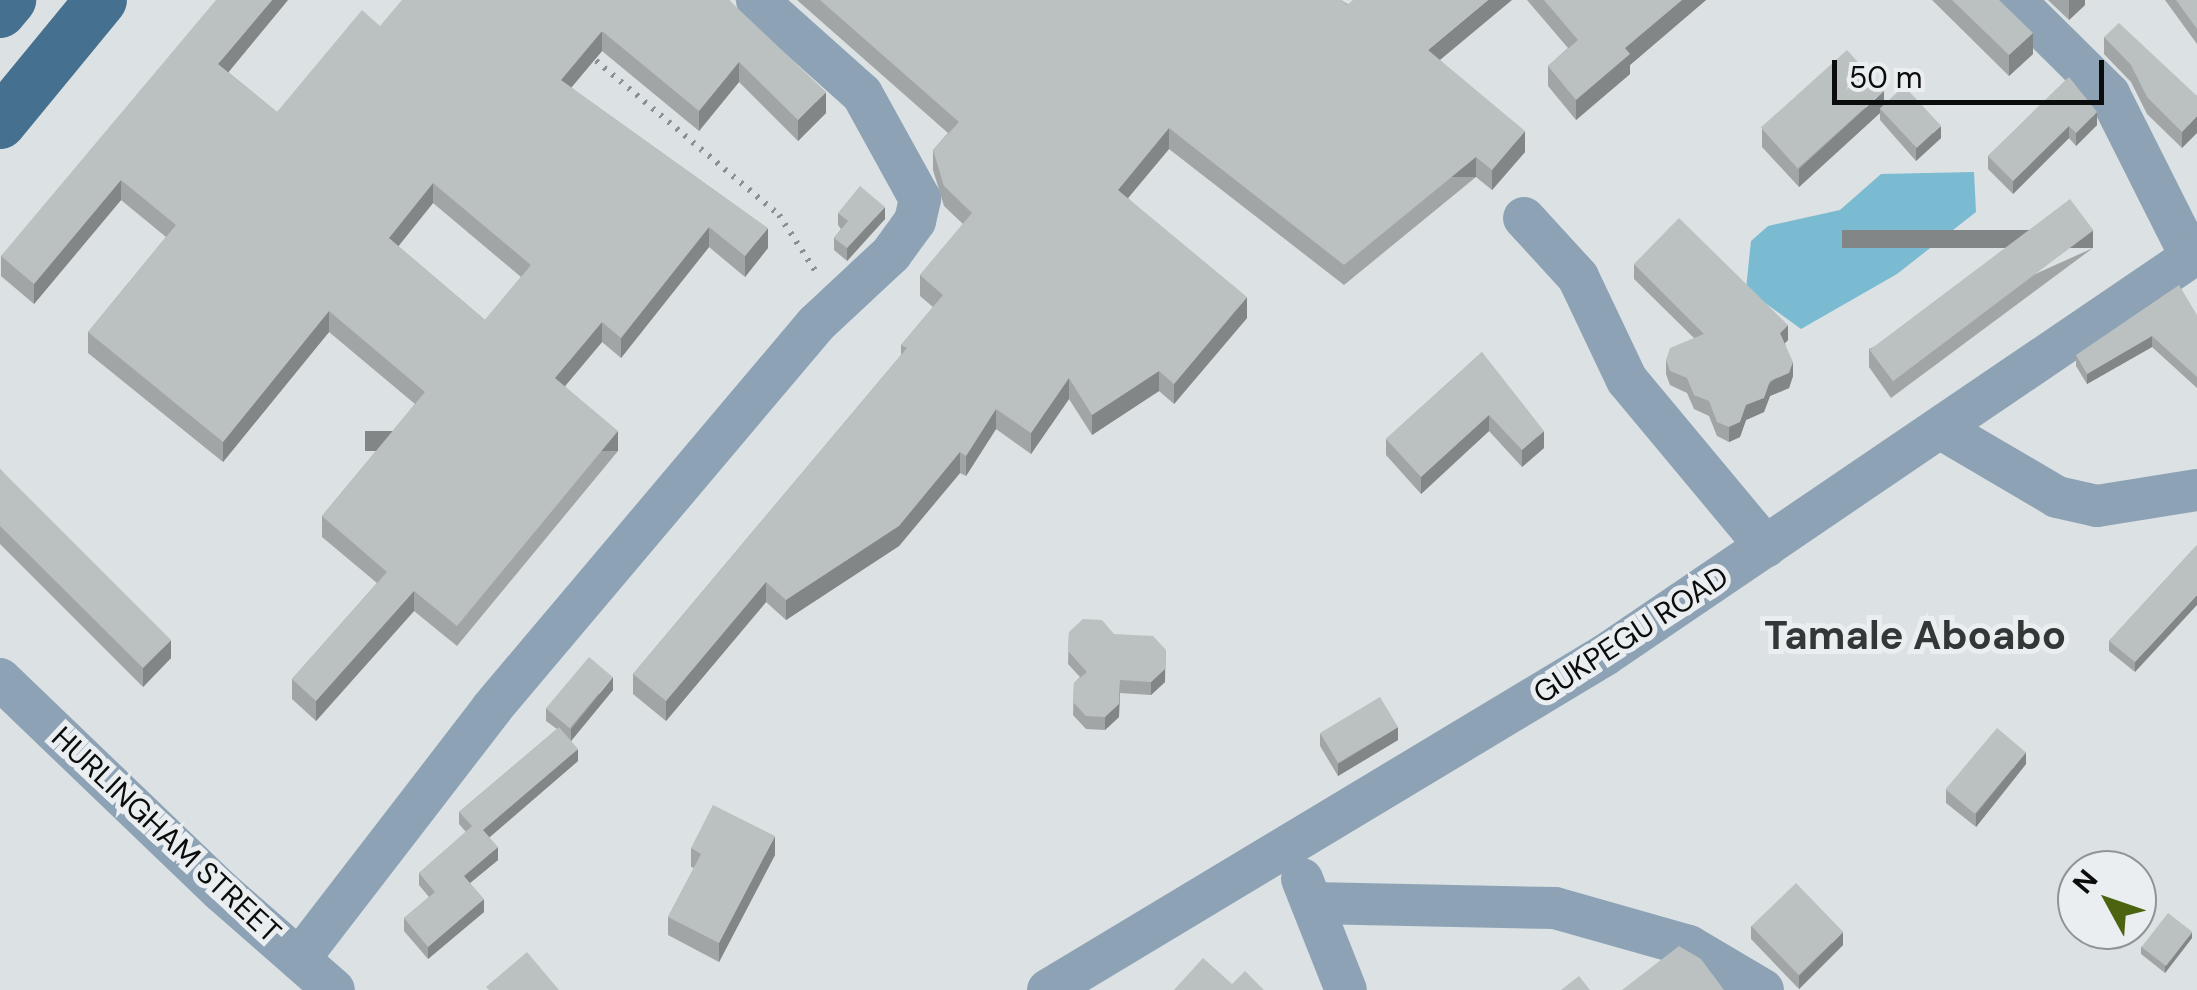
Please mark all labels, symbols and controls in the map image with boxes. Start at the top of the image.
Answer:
scale bar [1837,40,2110,102]
text: 50 m [1849,58,1923,97]
street label: GUKPEGU ROAD [1527,559,1735,711]
district label: Tamale Aboabo [1764,611,2066,659]
street label: HURLINGHAM STREET [44,720,288,950]
north arrow [2057,850,2157,950]
text: N [2064,862,2106,901]

